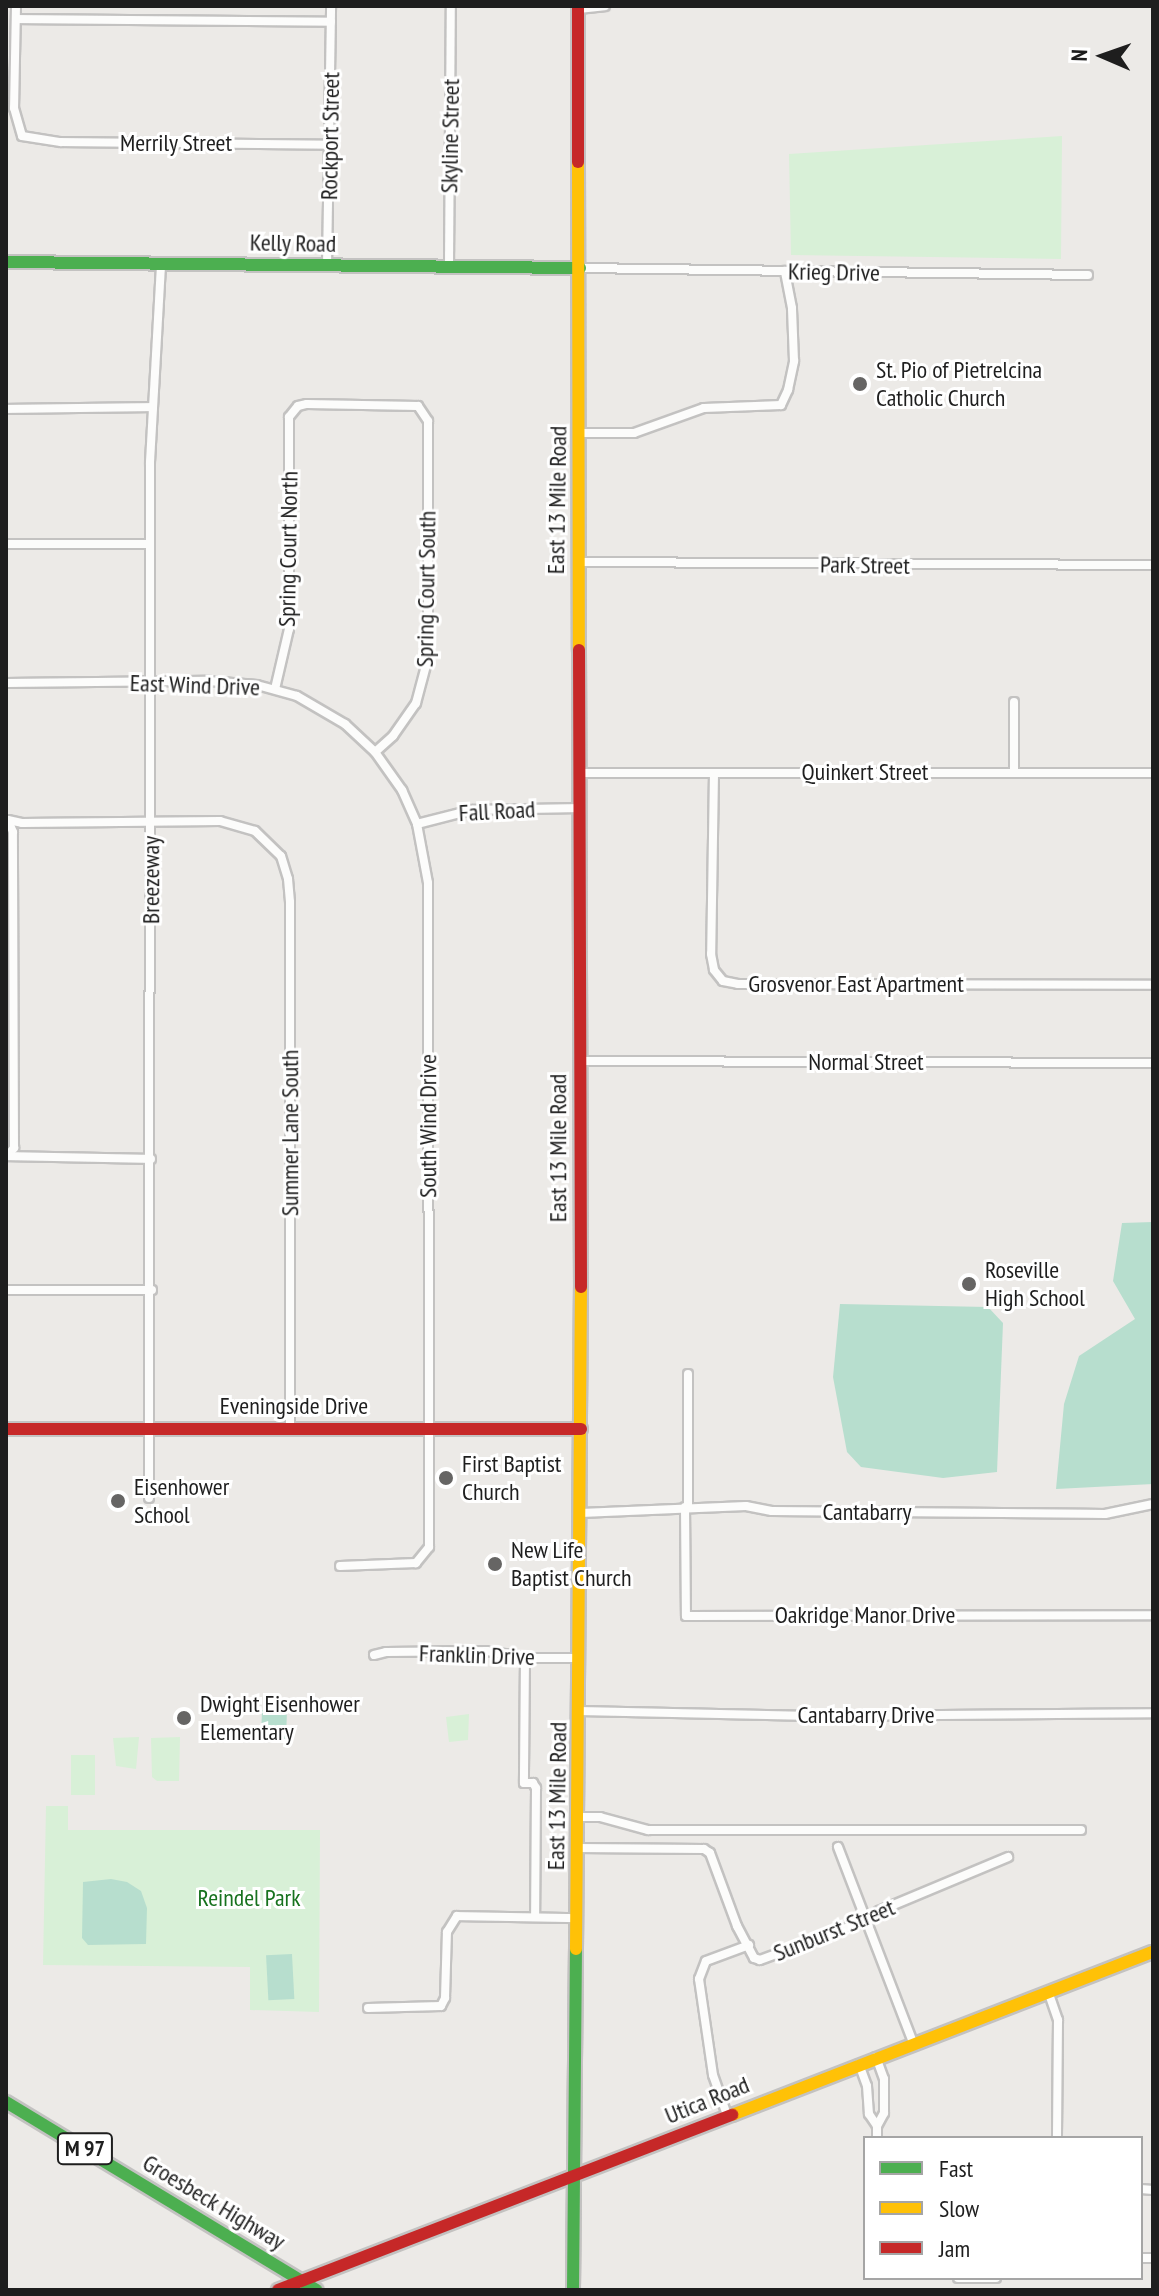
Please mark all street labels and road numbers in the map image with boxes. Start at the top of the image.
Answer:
street label: Rockport Street [314,72,346,200]
street label: Skyline Street [435,78,465,194]
street label: Merrily Street [120,129,232,157]
street label: Kelly Road [249,228,337,258]
street label: Krieg Drive [788,257,880,287]
street label: East 13 Mile Road [541,426,573,574]
street label: Spring Court North [272,471,304,627]
street label: Spring Court South [410,510,442,668]
street label: Park Street [820,550,910,580]
street label: East Wind Drive [129,668,261,702]
street label: Quinkert Street [802,758,928,786]
street label: Fall Road [458,795,536,827]
street label: Breezeway [137,836,165,924]
street label: Grosvenor East Apartment [748,970,964,998]
street label: Normal Street [808,1048,924,1076]
street label: Summer Lane South [276,1050,304,1216]
street label: South Wind Drive [414,1054,442,1198]
street label: East 13 Mile Road [544,1074,572,1222]
street label: Eveningside Drive [220,1392,368,1420]
street label: Cantabarry [822,1498,912,1526]
street label: Oakridge Manor Drive [775,1601,955,1629]
street label: Franklin Drive [419,1639,535,1671]
street label: Cantabarry Drive [797,1701,935,1729]
street label: East 13 Mile Road [541,1722,573,1870]
street label: Sunburst Street [769,1893,899,1967]
street label: Utica Road [661,2070,753,2130]
road number: M 97 [55,2131,115,2167]
street label: Groesbeck Highway [137,2148,291,2256]

